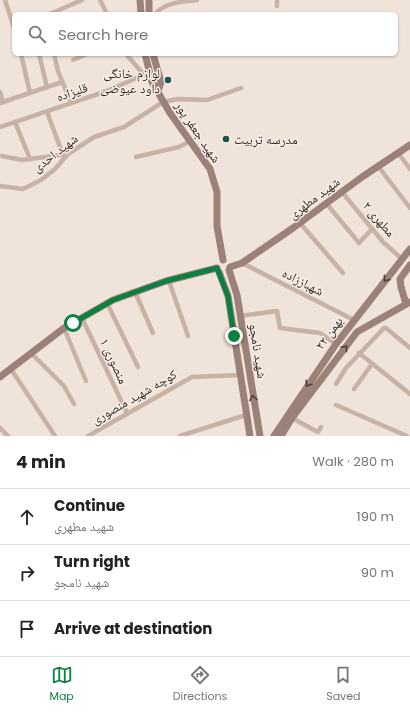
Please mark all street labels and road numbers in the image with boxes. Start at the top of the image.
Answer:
street label: قلیزاده [54,78,90,106]
street label: شهید جعفر پور [170,97,226,167]
street label: شهید احدی [28,129,82,177]
street label: شهید مطهری [284,172,344,224]
street label: مطهری ۲ [358,197,400,241]
street label: شهباززاده [279,263,327,301]
street label: ۲۲ بهمن [311,313,347,353]
street label: شهید نامجو [244,322,272,380]
street label: منصوری ۱ [95,335,133,387]
street label: کوچه شهید منصوری [88,364,181,429]

